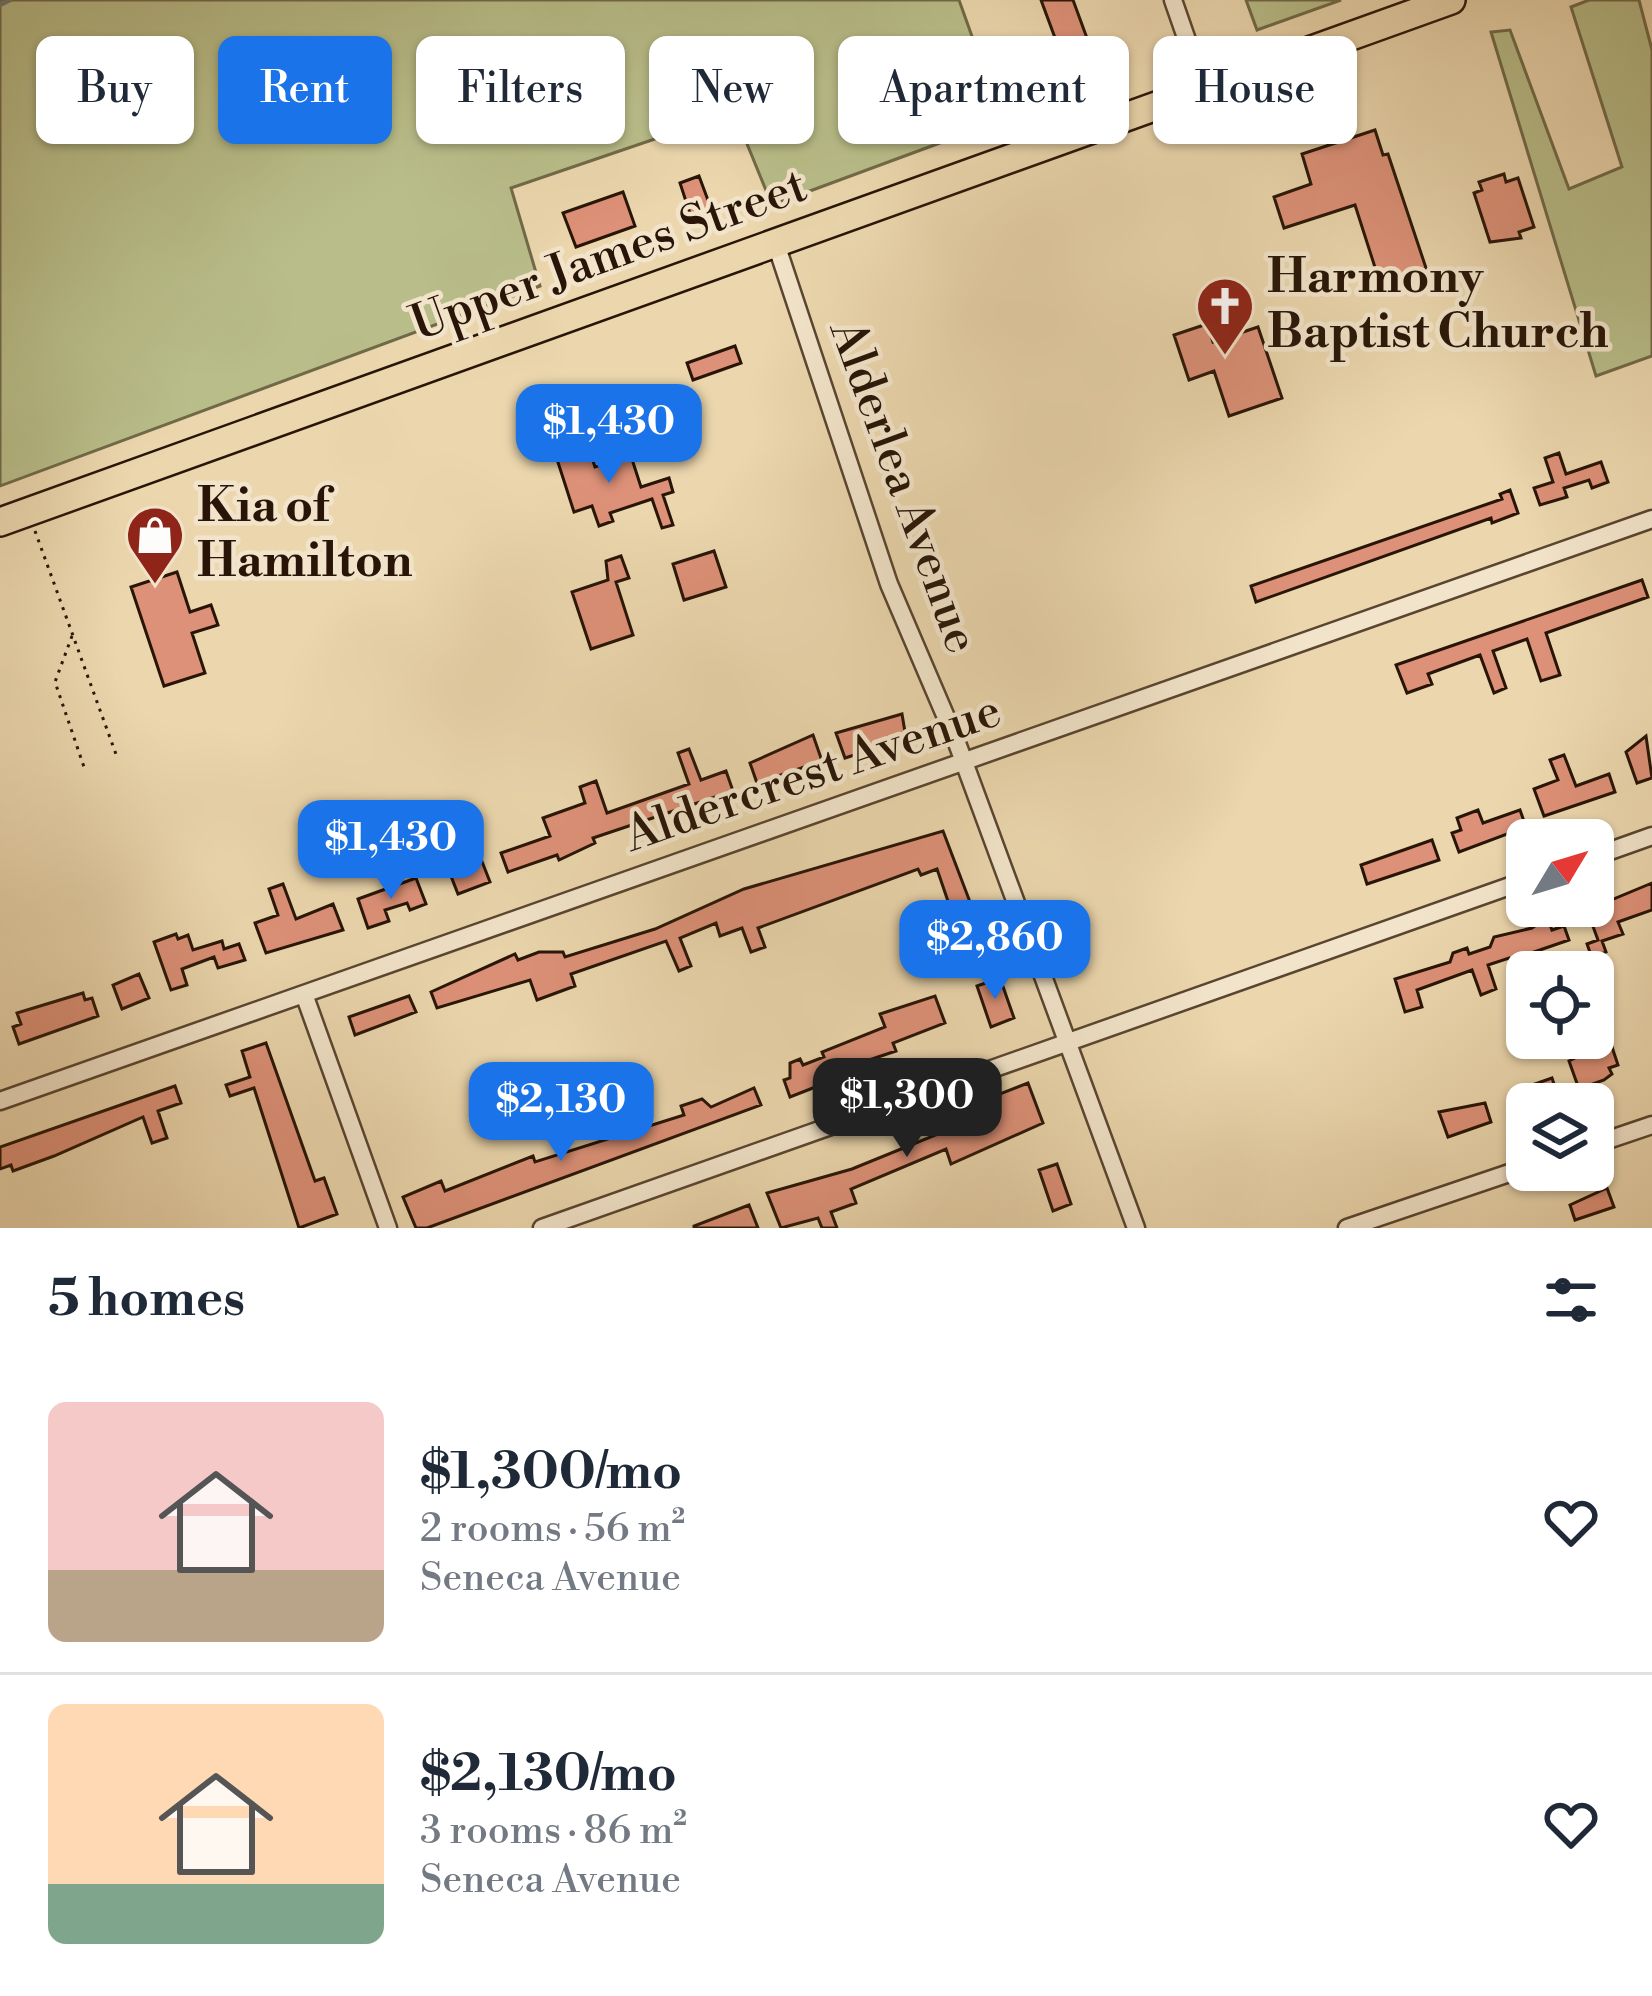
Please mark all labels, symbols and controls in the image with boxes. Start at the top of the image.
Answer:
chip: Buy [36,36,194,144]
chip: Rent [218,36,392,144]
chip: Filters [416,36,625,144]
chip: New [649,36,814,144]
chip: Apartment [838,36,1129,144]
chip: House [1153,36,1357,144]
street label: Upper James Street [403,156,815,356]
place label: Harmony Baptist Church [1267,248,1609,363]
church icon: Harmony Baptist Church [1194,275,1256,357]
street label: Alderlea Avenue [815,312,991,661]
pin: $1,430 [511,384,707,486]
text: $1,430 [543,398,675,447]
place label: Kia of Hamilton [197,477,413,592]
shop icon: Kia of Hamilton [124,504,186,586]
street label: Aldercrest Avenue [616,681,1009,867]
pin: $1,430 [293,800,489,902]
text: $1,430 [325,814,457,863]
north arrow [1506,819,1614,927]
map controls [1506,819,1614,1191]
pin: $2,860 [897,900,1093,1002]
text: $2,860 [926,914,1064,963]
button: locate [1506,951,1614,1059]
pin: $1,300 [809,1058,1005,1160]
pin: $2,130 [463,1062,659,1164]
text: $1,300 [840,1072,974,1121]
text: $2,130 [496,1076,626,1125]
button: layers [1506,1083,1614,1191]
icon: filters [1538,1267,1604,1333]
text: 5 homes [48,1268,245,1332]
text: $1,300/mo [420,1441,682,1505]
icon: home [144,1450,288,1594]
icon: heart [1538,1489,1604,1555]
text: 2 rooms · 56 m² [420,1505,685,1554]
text: Seneca Avenue [420,1554,681,1603]
text: $2,130/mo [420,1743,677,1807]
icon: home [144,1752,288,1896]
icon: heart [1538,1791,1604,1857]
text: 3 rooms · 86 m² [420,1807,687,1856]
text: Seneca Avenue [420,1856,681,1905]

